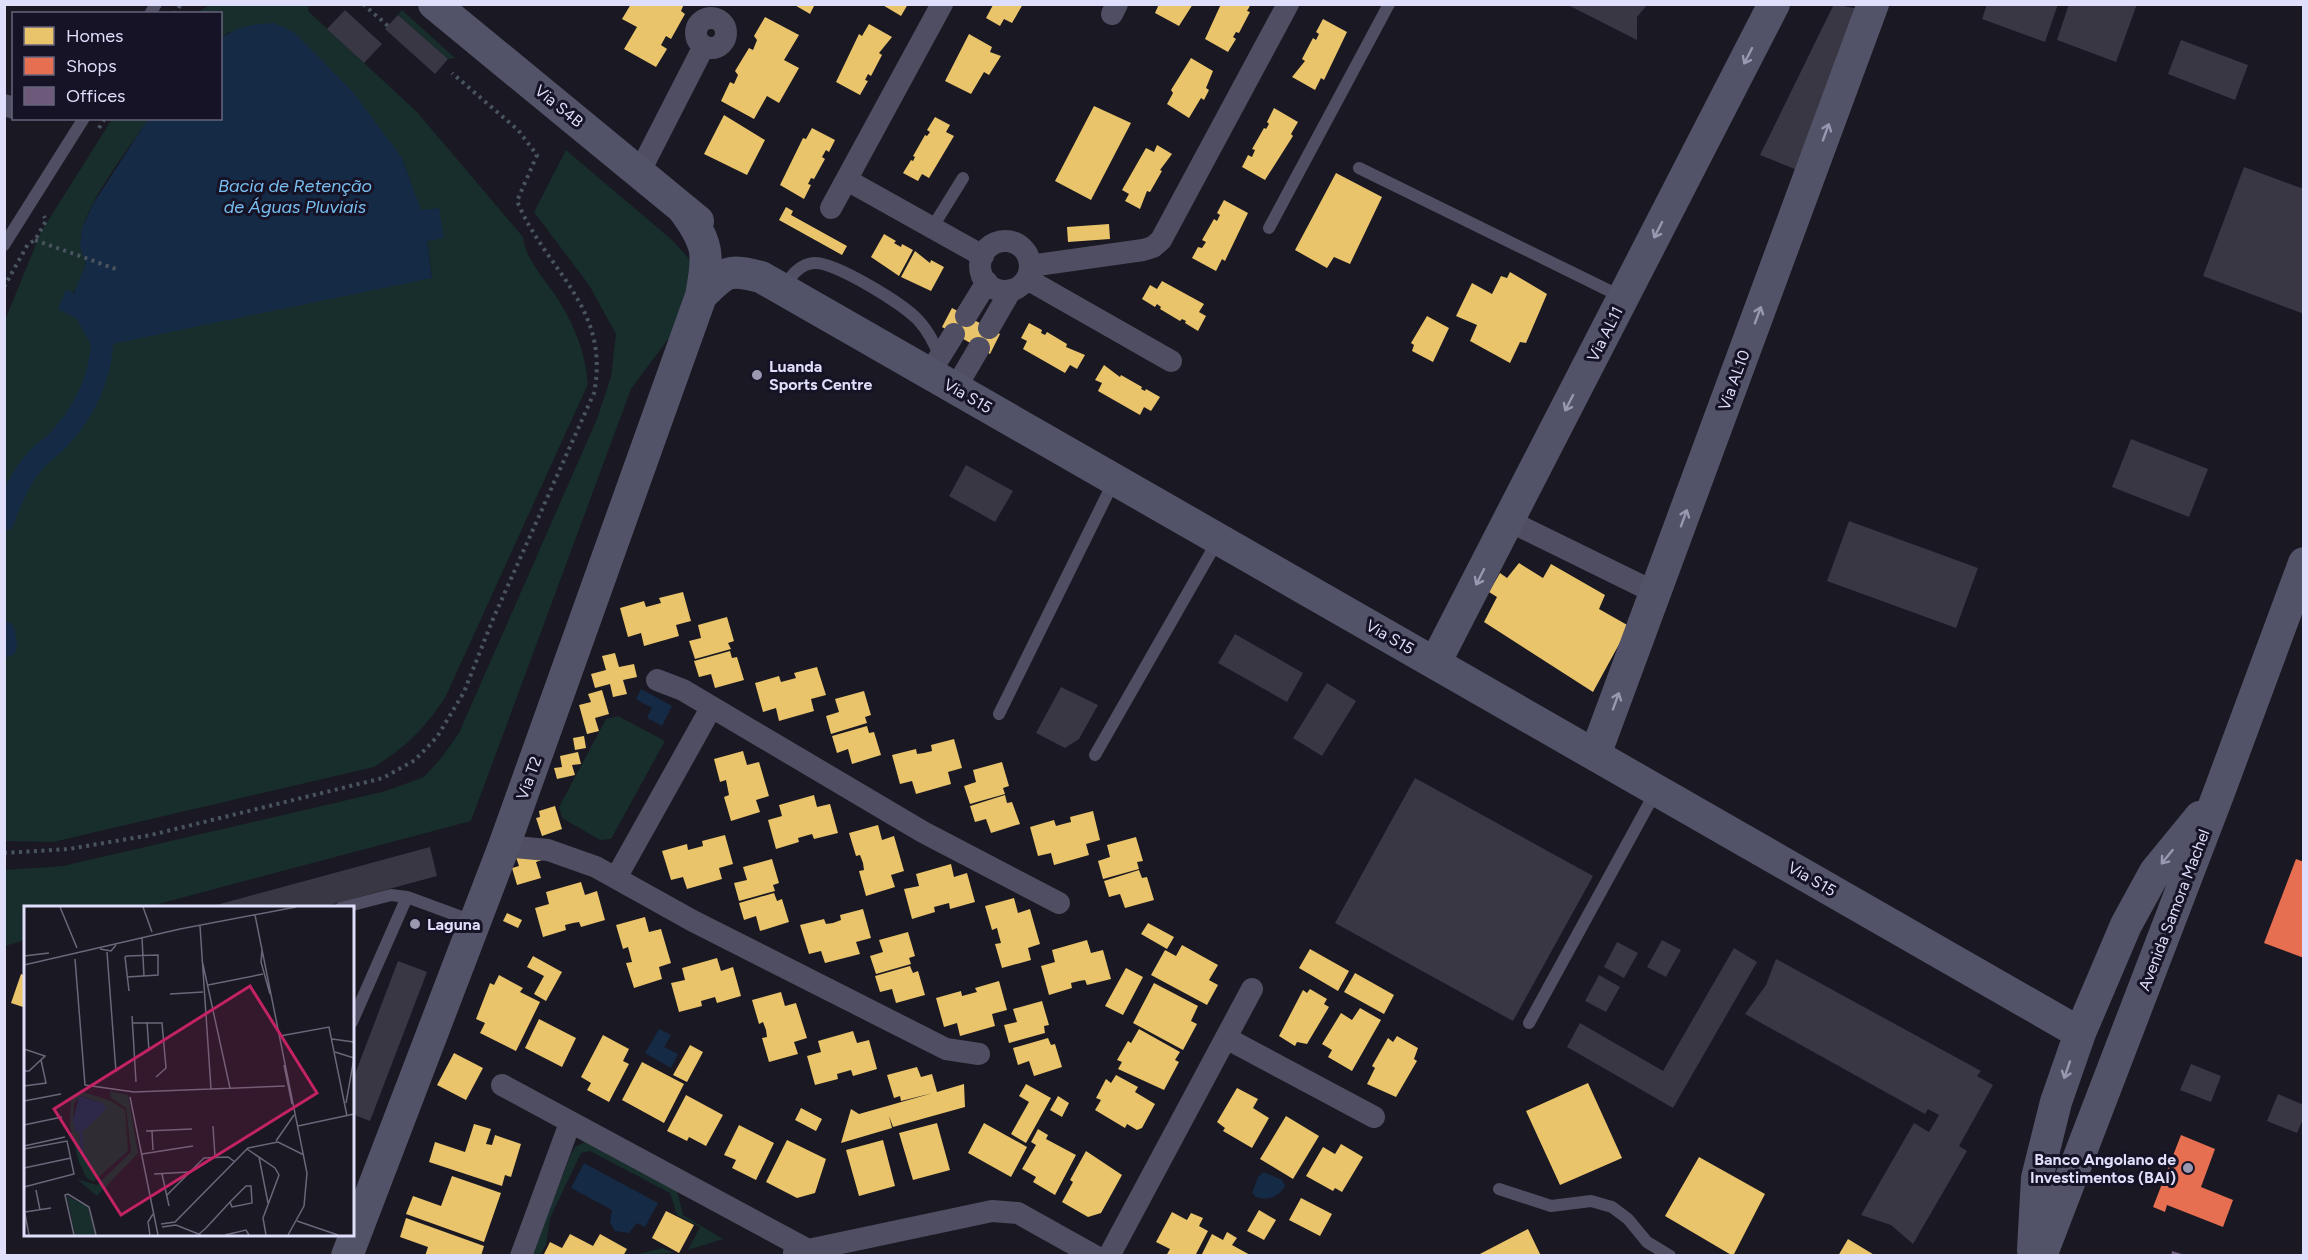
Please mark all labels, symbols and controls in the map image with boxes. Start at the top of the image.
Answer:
legend [12,12,222,120]
text: Homes [66,25,124,47]
one-way arrow [1741,47,1753,65]
text: Shops [66,55,117,77]
street label: Via S4B [531,81,587,131]
text: Offices [66,85,125,107]
one-way arrow [1821,123,1832,142]
water label: Bacia de Retenção de Águas Pluviais [218,175,372,218]
one-way arrow [1652,220,1663,238]
street label: Via AL11 [1583,303,1627,365]
one-way arrow [1754,306,1765,325]
street label: Via AL10 [1714,347,1754,413]
place label: Luanda Sports Centre [769,357,872,394]
marker: Luanda Sports Centre [750,368,764,382]
street label: Via S15 [940,375,996,417]
one-way arrow [1563,394,1574,412]
one-way arrow [1679,509,1690,528]
one-way arrow [1474,567,1485,585]
street label: Via S15 [1362,616,1418,658]
one-way arrow [1611,692,1622,710]
street label: Via T2 [512,754,546,802]
street label: Avenida Samora Machel [2134,826,2214,994]
one-way arrow [2161,849,2174,865]
street label: Via S15 [1784,858,1840,900]
inset map [24,906,354,1236]
place label: Laguna [427,915,480,934]
marker: Laguna [408,917,422,931]
one-way arrow [2060,1060,2071,1079]
place label: Banco Angolano de Investimentos (BAI) [2030,1150,2176,1187]
marker: Banco Angolano de Investimentos (BAI) [2181,1161,2195,1175]

